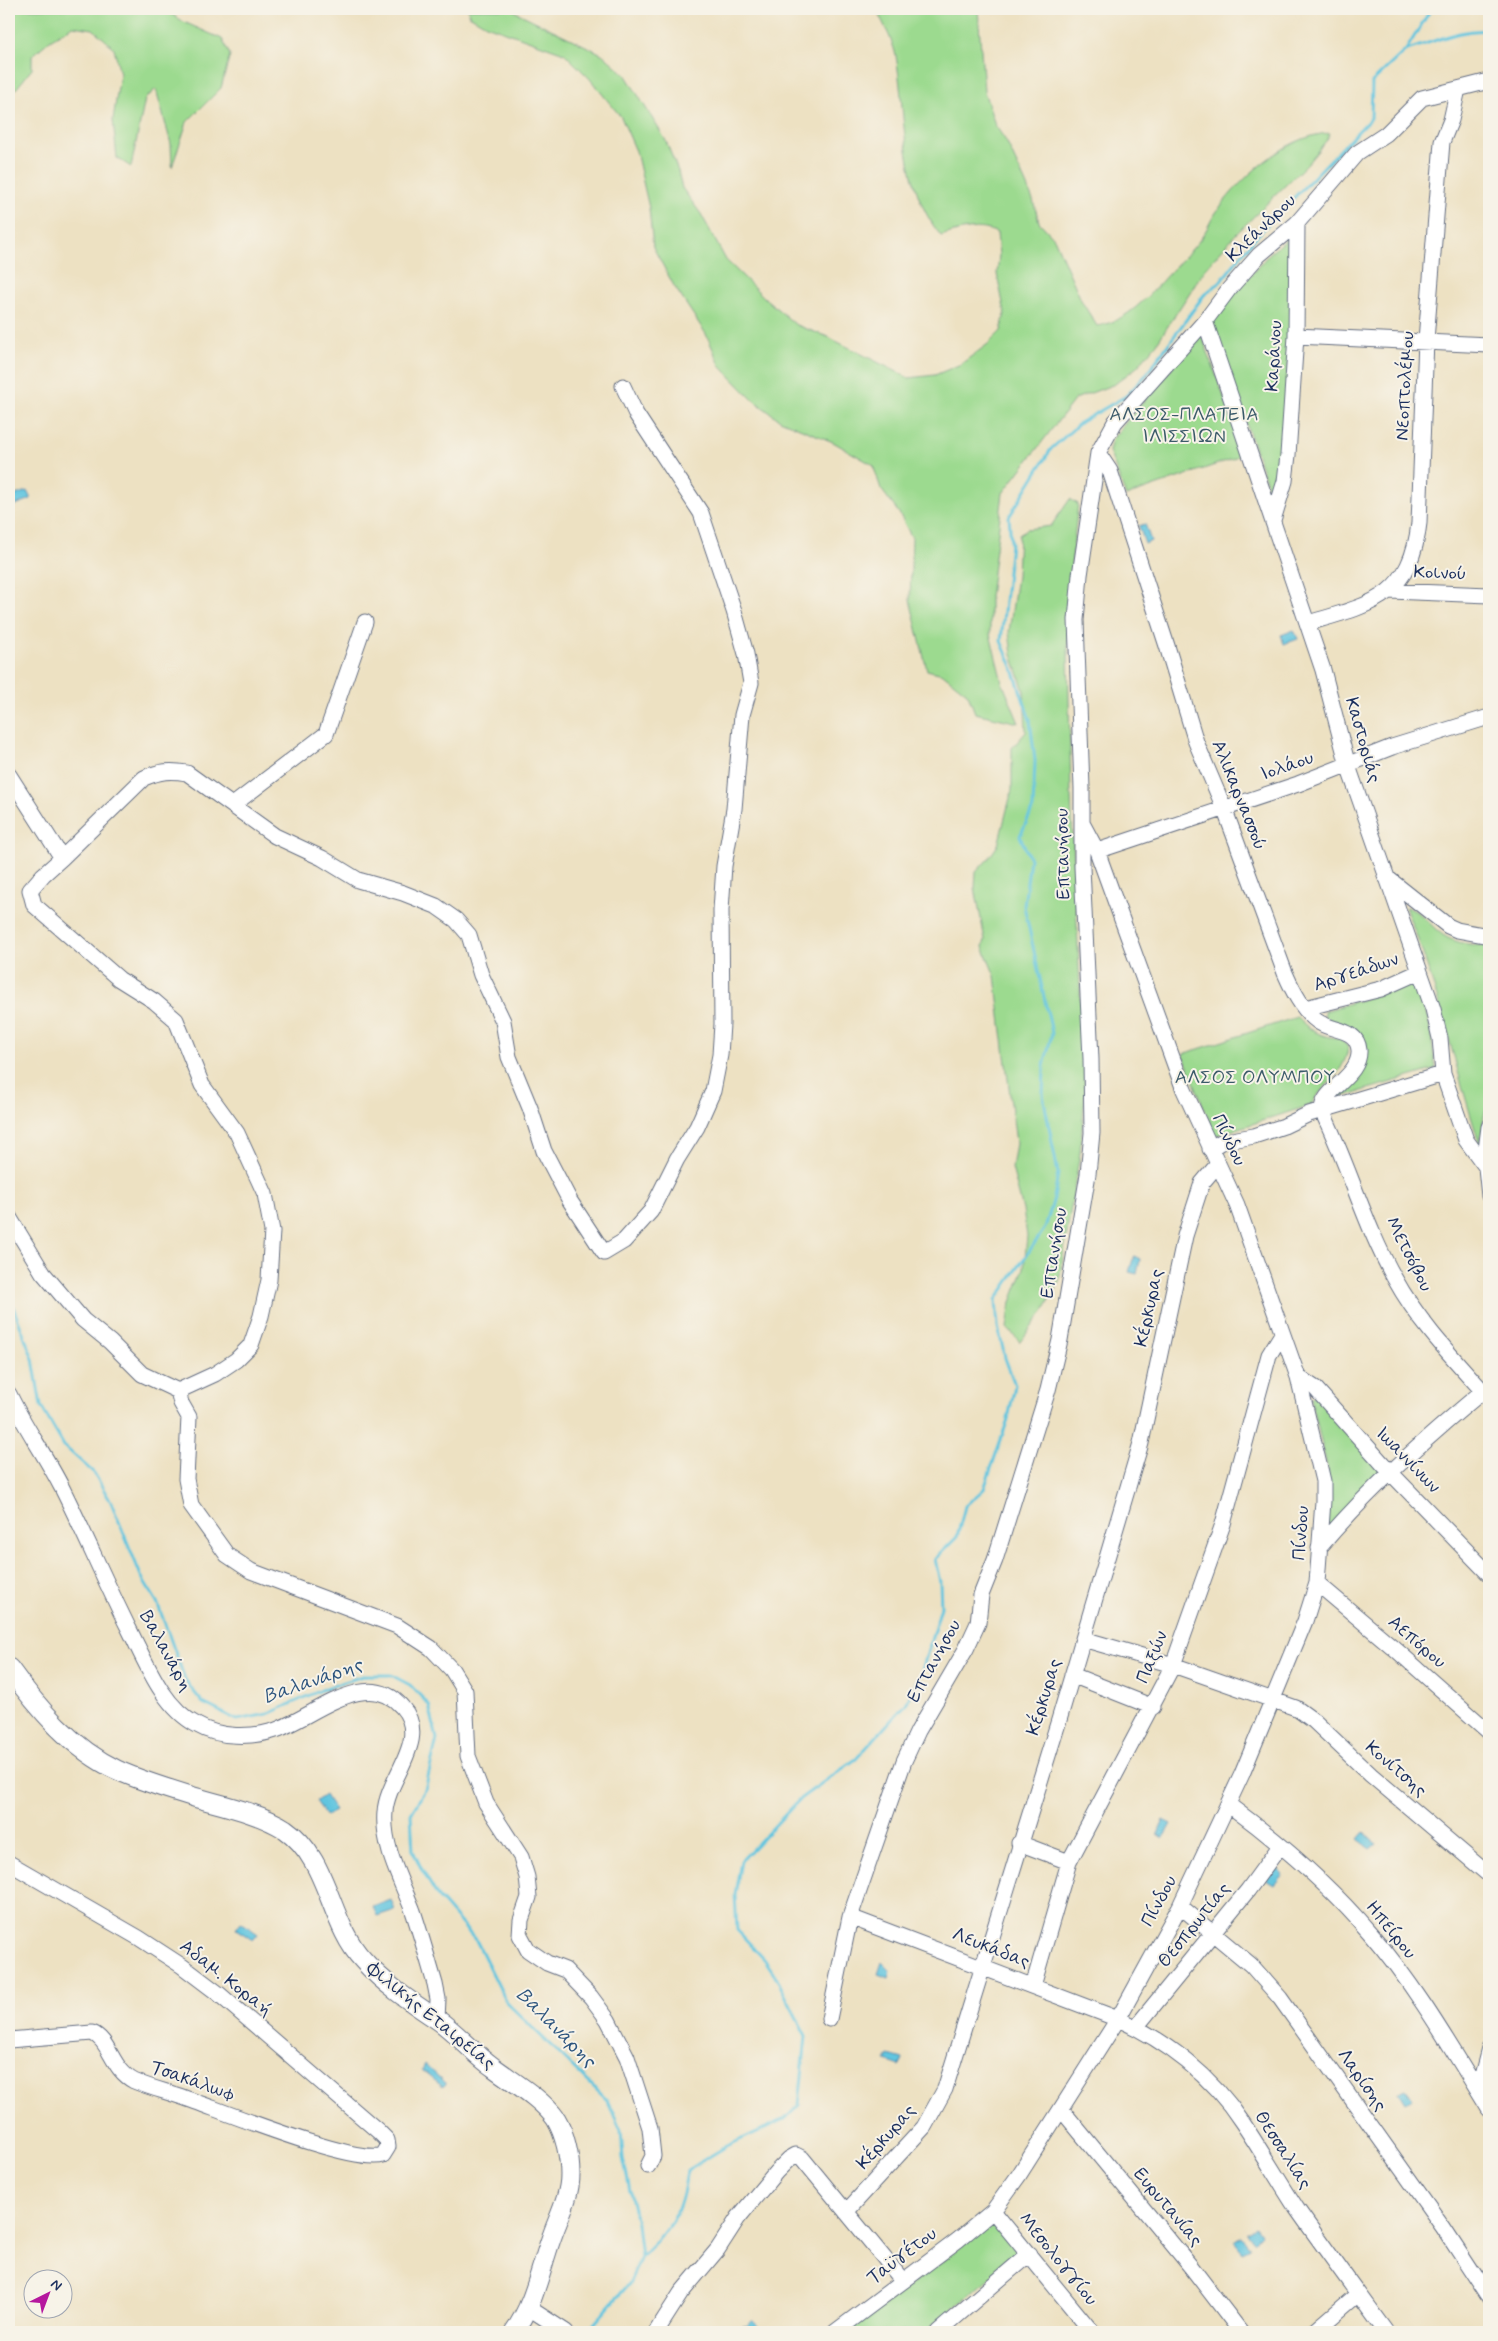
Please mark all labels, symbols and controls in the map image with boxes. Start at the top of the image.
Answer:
street label: Κλεάνδρου [1220,188,1302,268]
street label: Καράνου [1260,320,1288,392]
street label: Νεοπτολέμου [1390,331,1420,441]
park label: ΑΛΣΟΣ-ΠΛΑΤΕΙΑ ΙΛΙΣΣΙΩΝ [1109,402,1259,449]
street label: Κοινού [1413,560,1467,586]
street label: Καστοριάς [1339,694,1387,786]
street label: Αλικαρνασσού [1206,736,1272,854]
street label: Ιολάου [1257,745,1317,787]
street label: Επτανήσου [1050,808,1076,900]
street label: Αργεάδων [1310,946,1402,998]
park label: ΑΛΣΟΣ ΟΛΥΜΠΟΥ [1175,1065,1335,1090]
street label: Πίνδου [1206,1110,1252,1170]
street label: Επτανήσου [1035,1206,1073,1300]
street label: Μετσόβου [1380,1212,1438,1296]
street label: Κέρκυρας [1129,1267,1169,1349]
street label: Ιωαννίνων [1370,1421,1446,1499]
street label: Πίνδου [1287,1505,1315,1561]
street label: Βαλανάρη [133,1606,199,1696]
street label: Αεπόρου [1383,1610,1451,1674]
street label: Επτανήσου [901,1615,967,1707]
street label: Παξών [1130,1627,1174,1687]
water label: Βαλανάρης [260,1651,367,1710]
street label: Κέρκυρας [1020,1655,1068,1739]
street label: Κονίτσης [1360,1735,1432,1803]
street label: Πίνδου [1135,1871,1183,1931]
street label: Θεσπρωτίας [1152,1877,1236,1973]
street label: Ηπείρου [1360,1896,1422,1964]
street label: Λευκάδας [949,1922,1033,1974]
street label: Αδαμ. Κοραή [175,1934,277,2022]
street label: Φιλικής Εταιρείας [361,1956,501,2076]
water label: Βαλανάρης [510,1982,603,2075]
street label: Λαρίσης [1331,2044,1393,2116]
street label: Τσακάλωφ [147,2055,239,2107]
street label: Κέρκυρας [851,2099,921,2175]
street label: Θεσσαλίας [1248,2106,1318,2194]
street label: Ευρυτανίας [1128,2162,1208,2252]
street label: Μεσολογγίου [1013,2207,1103,2311]
street label: Ταϋγέτου [862,2222,942,2290]
north arrow [22,2268,72,2318]
text: N [47,2275,66,2295]

